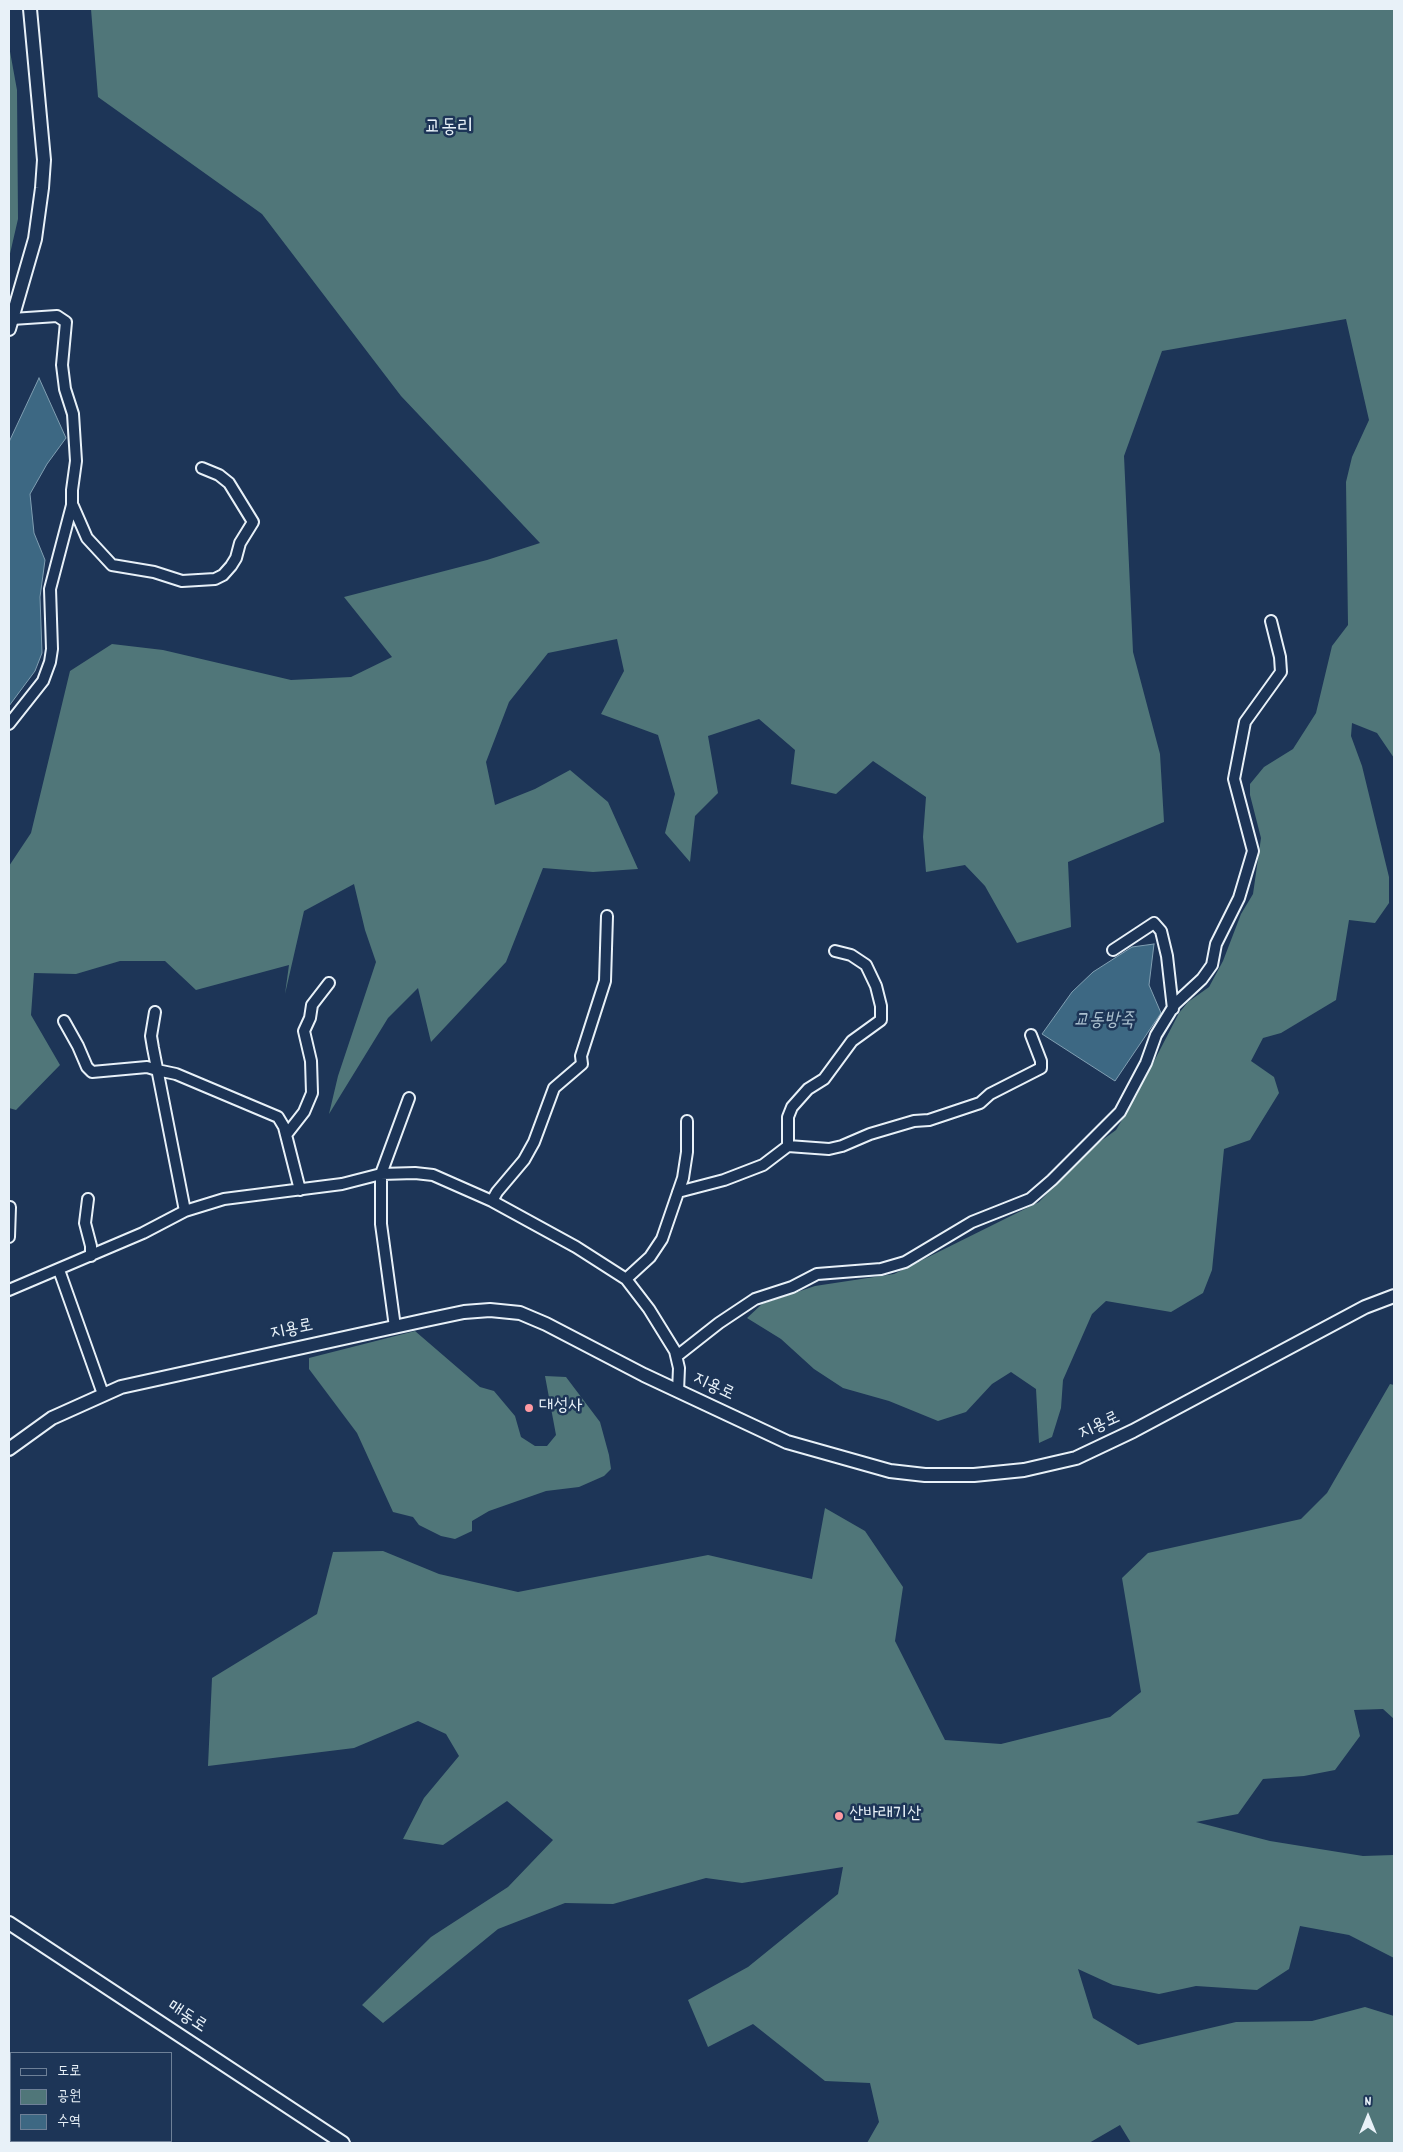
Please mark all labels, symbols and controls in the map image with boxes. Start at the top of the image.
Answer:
district label: 교동리 [425,117,473,141]
water label: 교동방죽 [1073,1011,1135,1033]
street label: 지용로 [269,1316,315,1346]
street label: 지용로 [689,1369,737,1407]
place label: 대성사 [539,1397,582,1419]
marker: 대성사 [523,1402,535,1414]
street label: 지용로 [1076,1408,1124,1446]
place label: 산바래기산 [849,1805,921,1827]
marker: 산바래기산 [833,1810,845,1822]
street label: 매동로 [162,1997,210,2039]
legend [10,2052,172,2142]
text: 도로 [57,2061,81,2083]
text: 공원 [57,2086,81,2108]
north arrow [1343,2092,1393,2142]
text: N [1365,2092,1371,2112]
text: 수역 [57,2111,81,2133]

